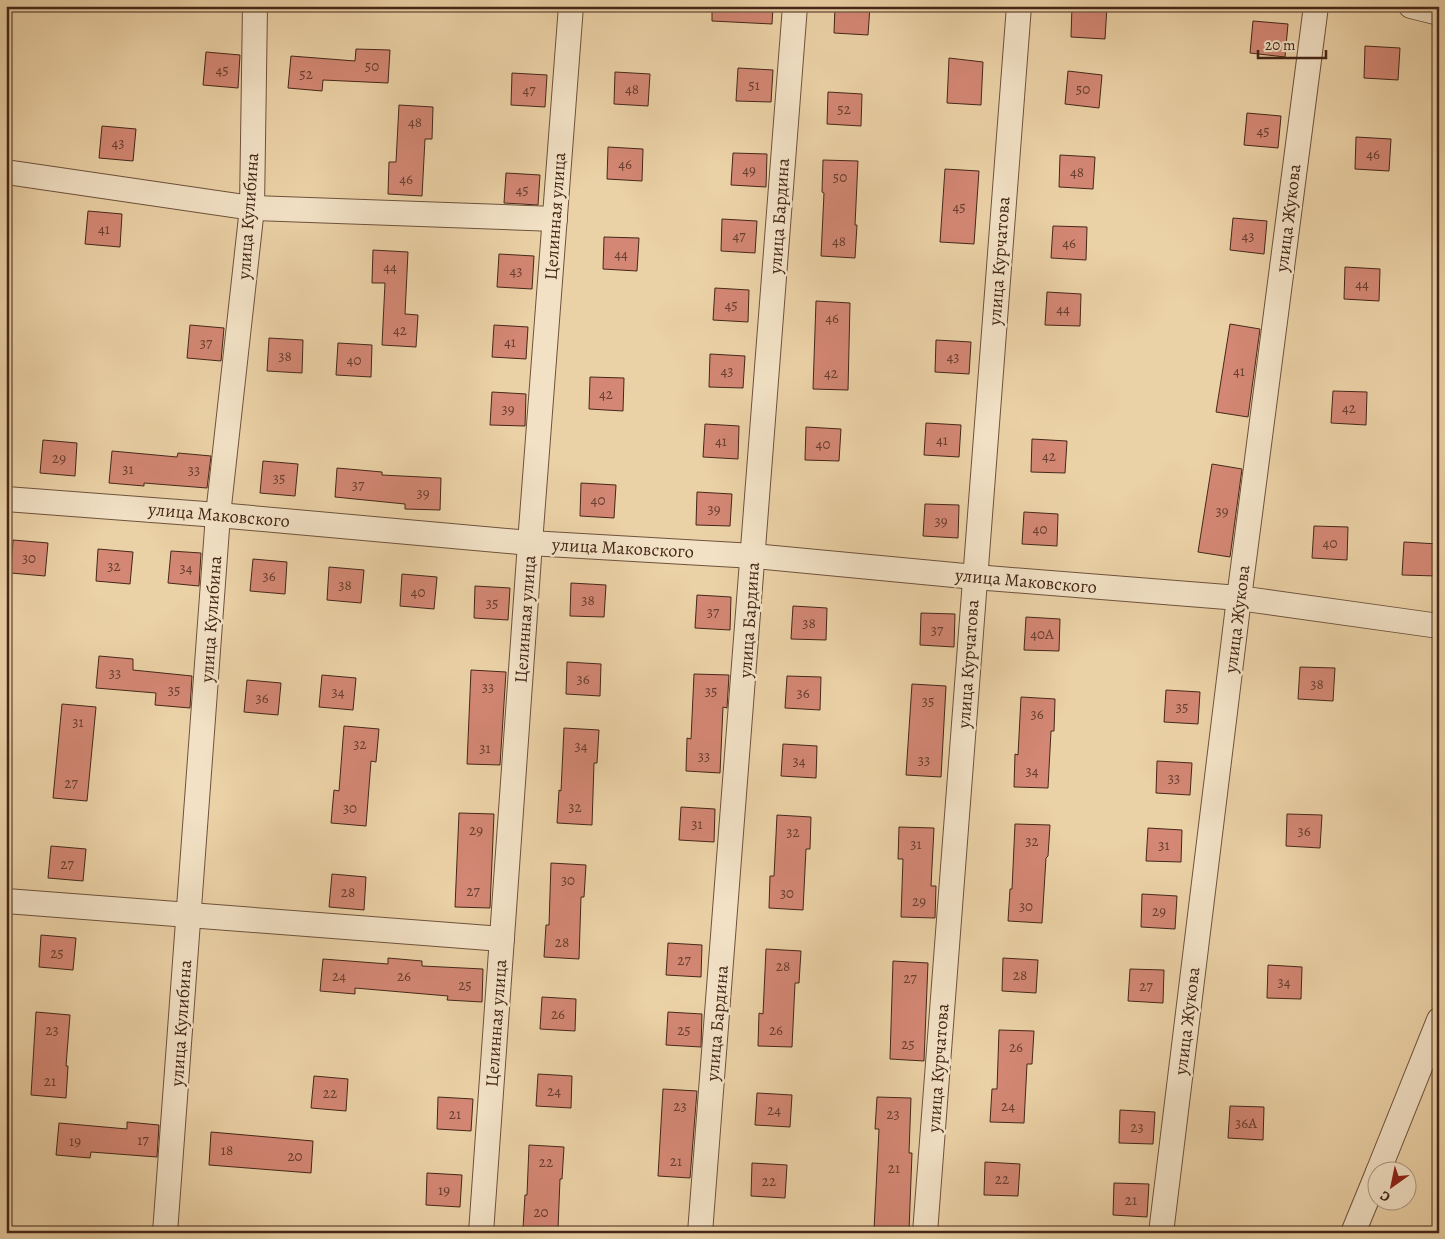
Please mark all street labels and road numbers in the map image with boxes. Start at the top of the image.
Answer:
street label: улица Кулибина [232,151,264,281]
street label: Целинная улица [539,151,571,281]
street label: улица Бардина [763,157,795,276]
street label: улица Жукова [1269,162,1307,274]
street label: улица Курчатова [982,195,1016,327]
street label: улица Маковского [146,497,291,533]
street label: улица Маковского [550,532,695,564]
street label: улица Кулибина [195,554,227,684]
street label: Целинная улица [509,554,541,684]
street label: улица Бардина [733,561,765,680]
street label: улица Маковского [953,563,1098,599]
street label: улица Жукова [1218,563,1256,675]
street label: улица Курчатова [951,598,985,730]
street label: улица Кулибина [165,958,197,1088]
street label: Целинная улица [480,958,512,1088]
street label: улица Бардина [700,963,734,1083]
street label: улица Жукова [1168,965,1206,1077]
street label: улица Курчатова [921,1002,955,1134]

